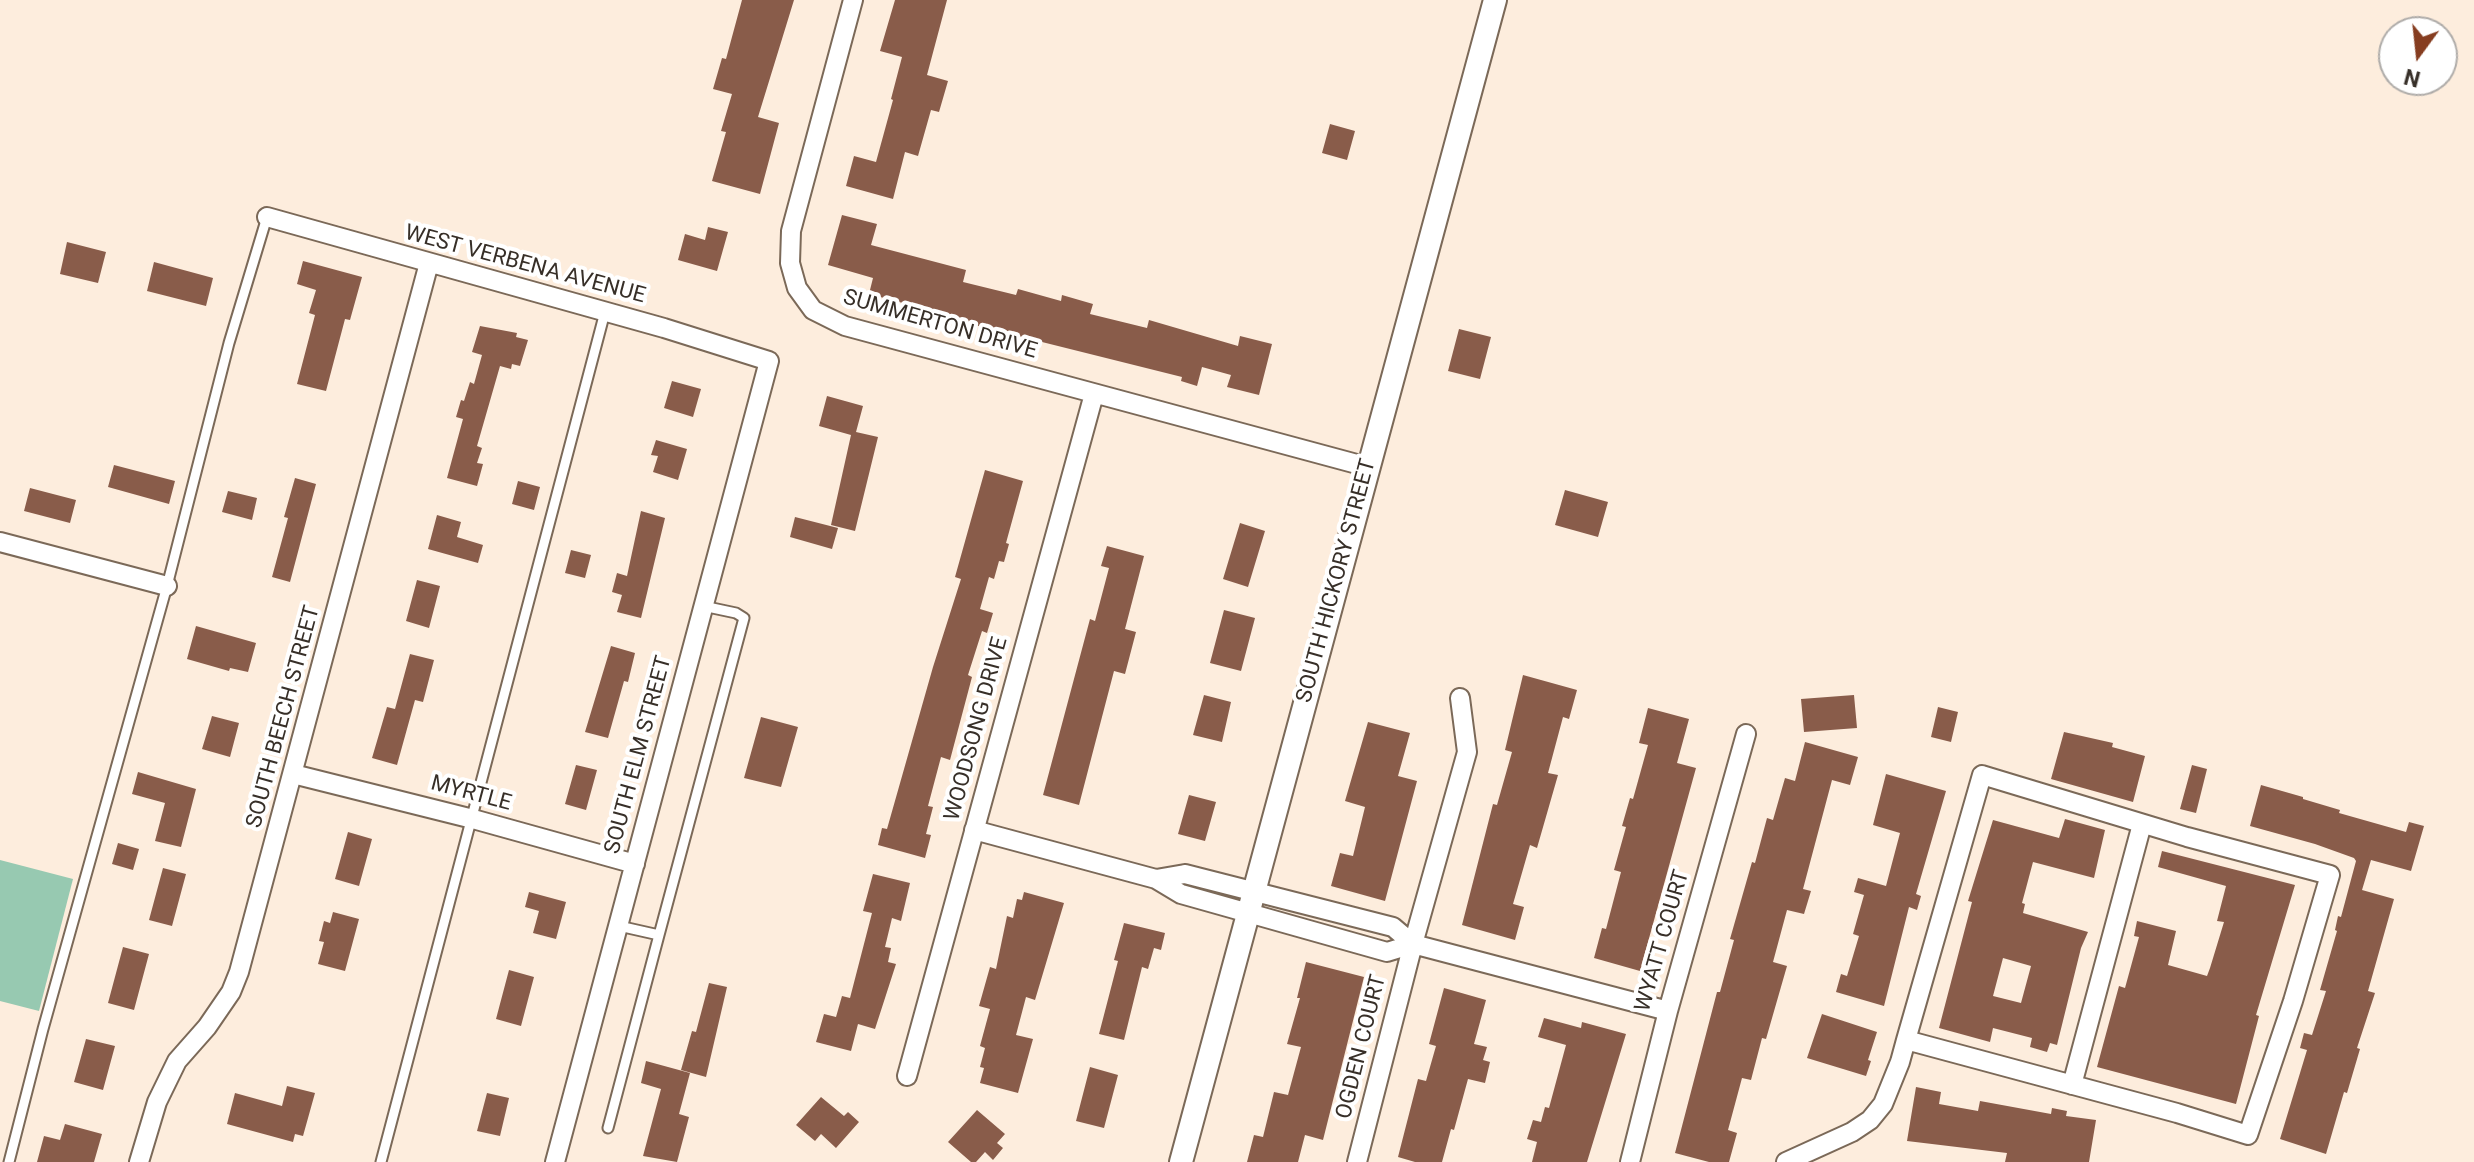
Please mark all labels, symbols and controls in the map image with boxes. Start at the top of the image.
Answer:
north arrow [2378,16,2458,96]
text: N [2401,64,2423,92]
street label: WEST VERBENA AVENUE [402,220,648,310]
street label: SUMMERTON DRIVE [840,285,1040,365]
street label: SOUTH HICKORY STREET [1292,456,1382,706]
street label: SOUTH BEECH STREET [242,603,326,831]
street label: WOODSONG DRIVE [940,634,1014,824]
street label: SOUTH ELM STREET [600,653,678,857]
street label: MYRTLE [428,771,514,817]
street label: WYATT COURT [1630,867,1696,1015]
street label: OGDEN COURT [1331,972,1393,1122]

